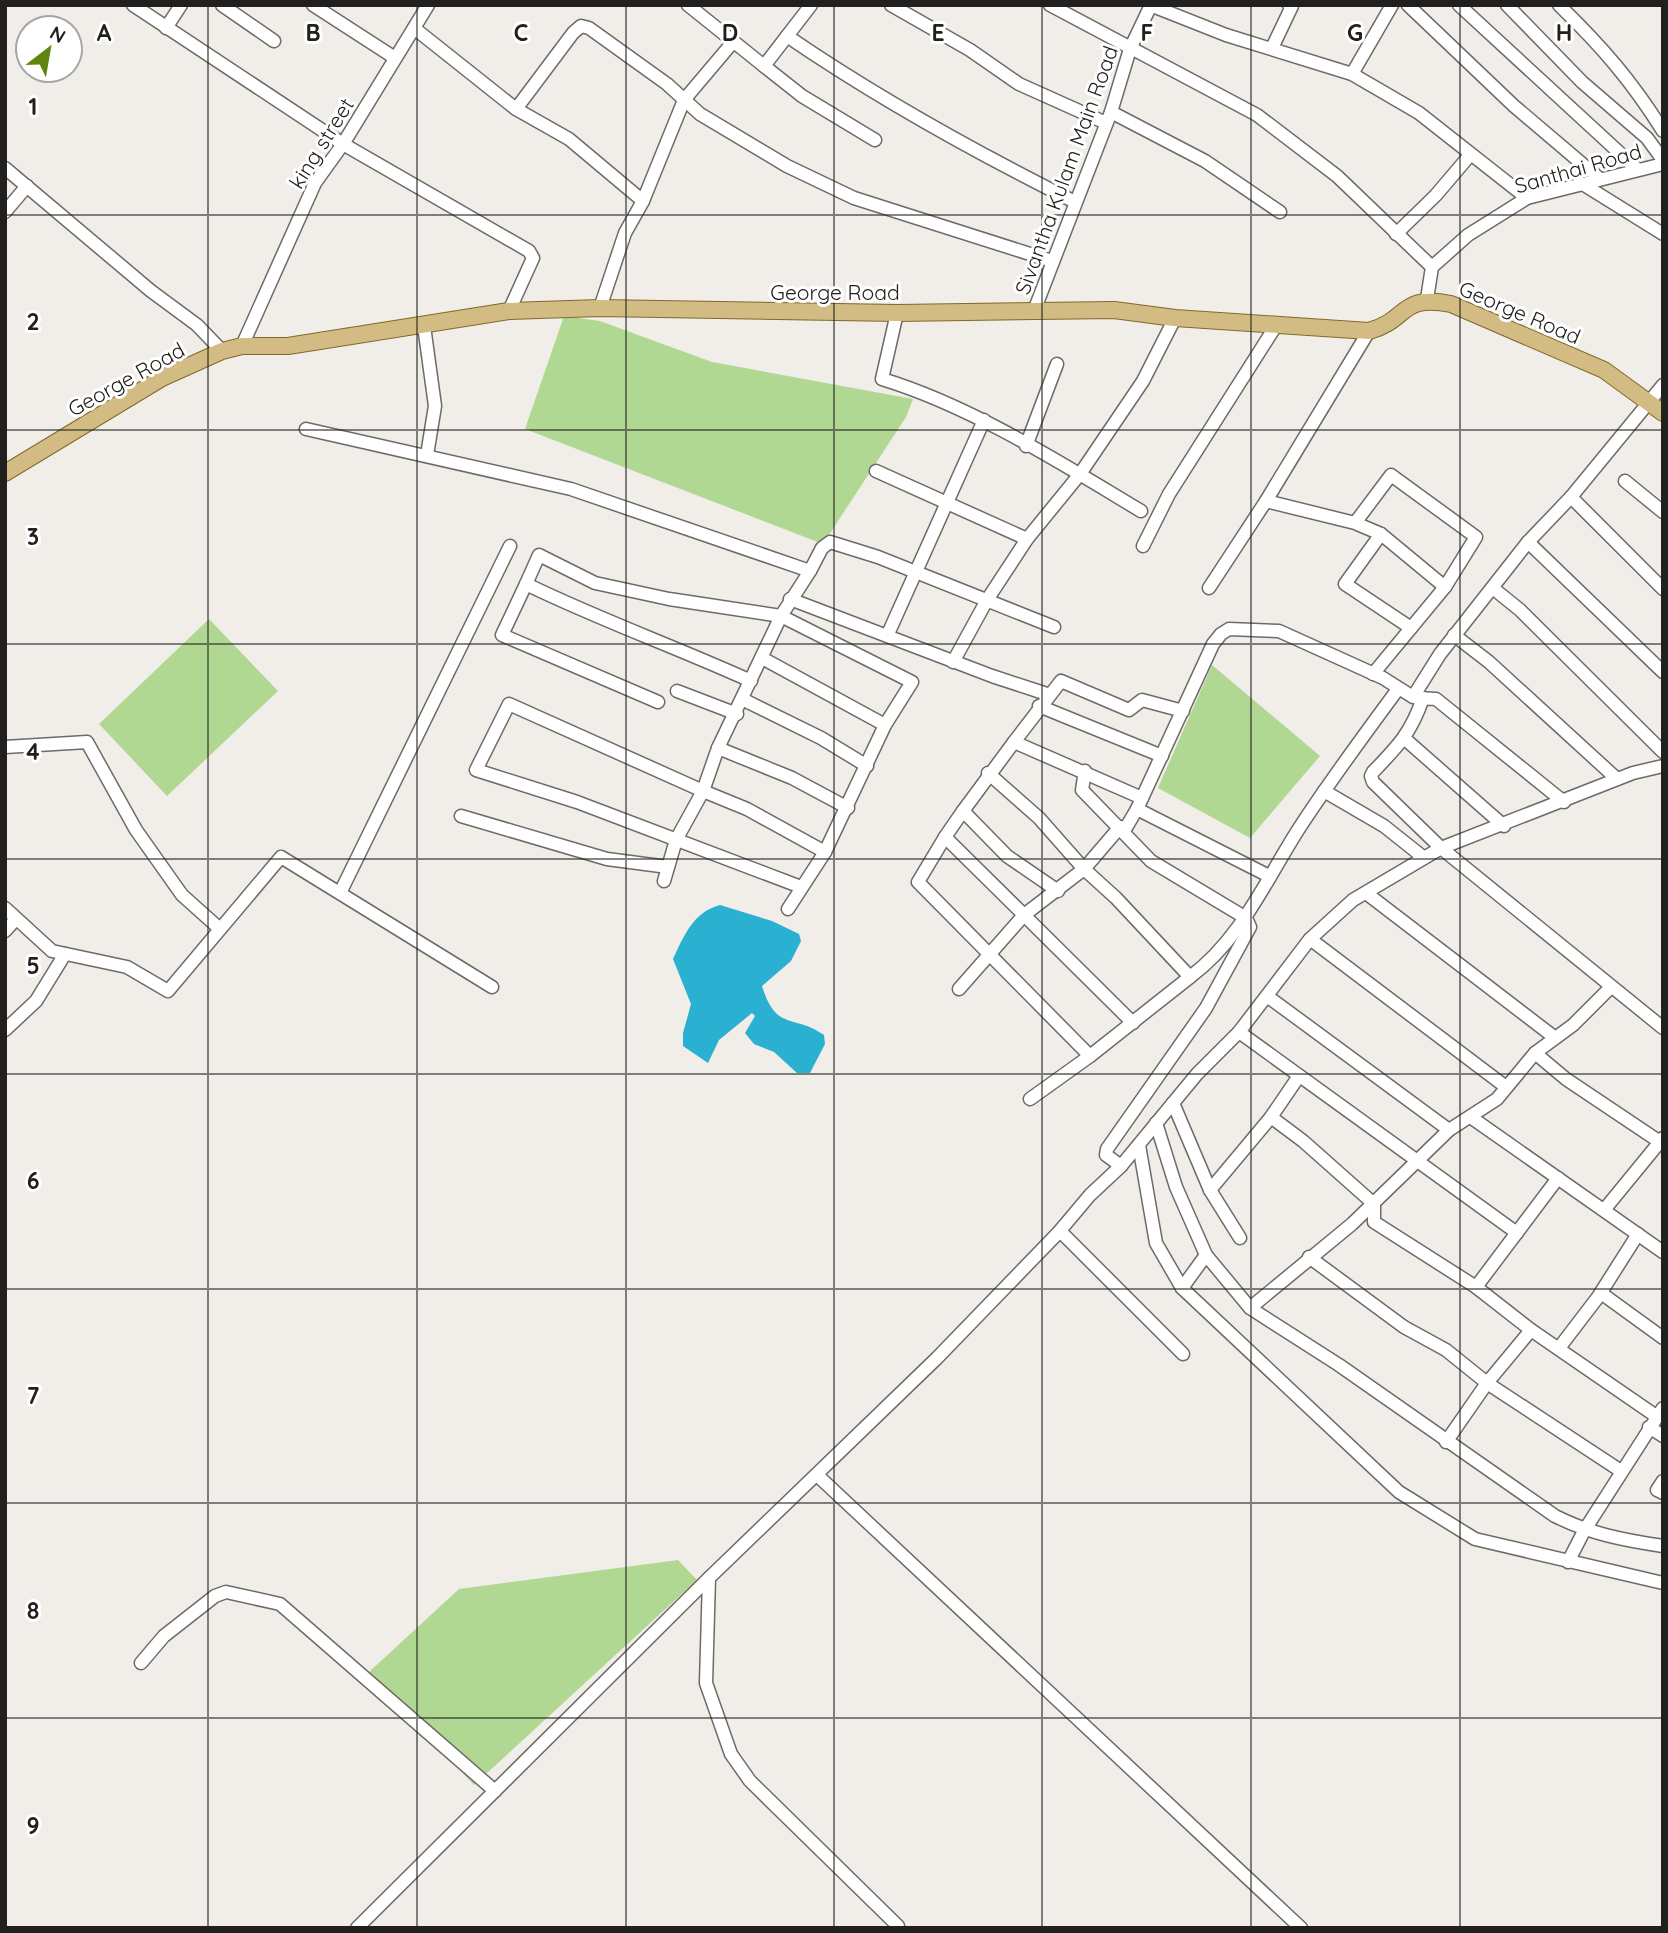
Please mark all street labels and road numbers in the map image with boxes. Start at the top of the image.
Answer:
street label: Sivantha Kulam Main Road [1009,42,1123,298]
street label: king street [283,93,359,193]
street label: Santhai Road [1512,137,1644,199]
street label: George Road [1455,275,1585,349]
street label: George Road [770,279,900,305]
street label: George Road [63,336,189,422]

